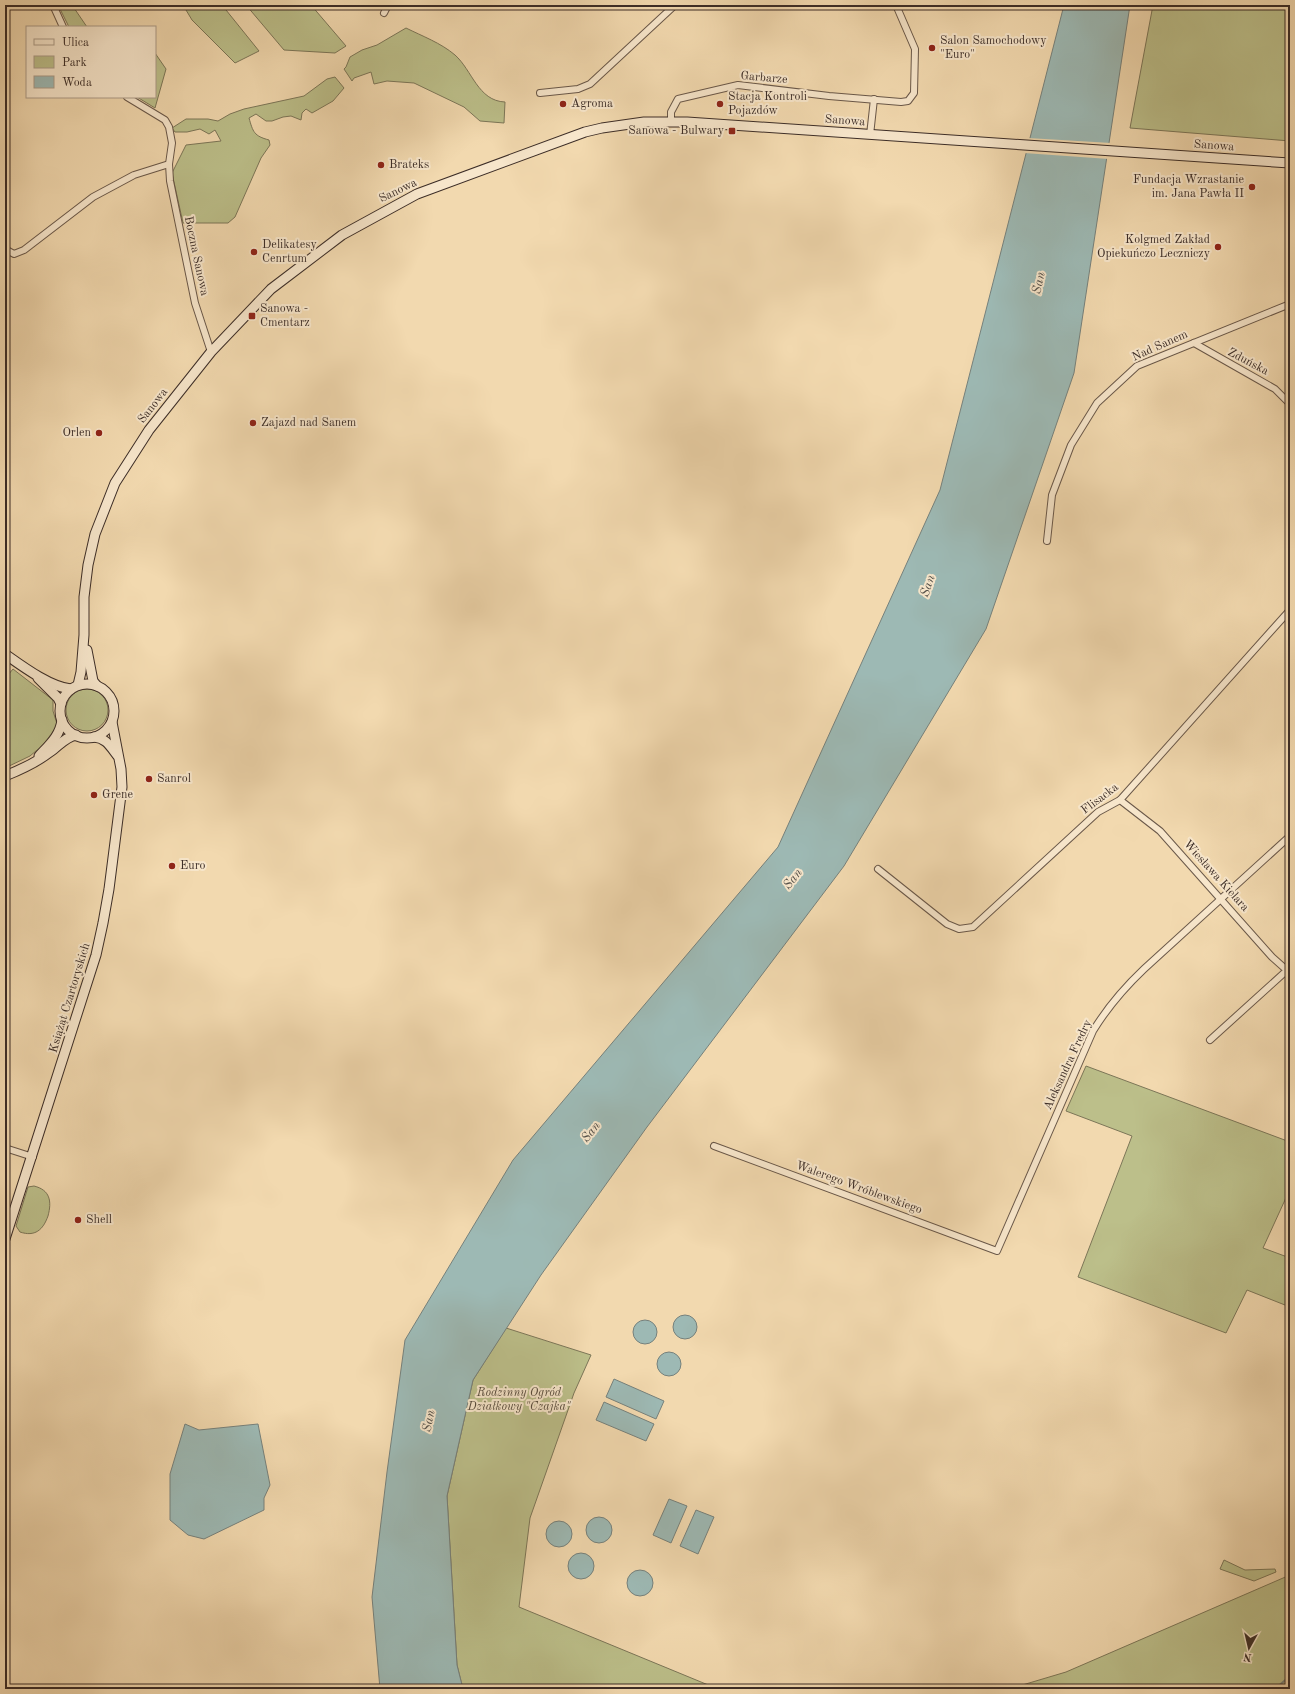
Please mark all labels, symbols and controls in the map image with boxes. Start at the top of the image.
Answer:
legend [26,26,156,98]
place label: Salon Samochodowy "Euro" [940,35,1047,61]
text: Ulica [62,37,89,49]
marker: Salon Samochodowy "Euro" [927,43,937,53]
text: Park [62,57,87,69]
street label: Garbarze [740,70,789,86]
text: Woda [62,77,92,89]
place label: Stacja Kontroli Pojazdów [728,91,807,117]
place label: Agroma [571,98,613,110]
marker: Agroma [558,99,568,109]
marker: Stacja Kontroli Pojazdów [715,99,725,109]
street label: Sanowa [824,114,866,128]
place label: Sanowa - Bulwary [628,125,725,137]
marker: Sanowa - Bulwary [727,126,737,136]
street label: Sanowa [1193,139,1235,153]
place label: Brateks [389,159,429,171]
marker: Brateks [376,160,386,170]
place label: Fundacja Wzrastanie im. Jana Pawła II [1133,174,1244,200]
street label: Sanowa [377,177,419,205]
marker: Fundacja Wzrastanie im. Jana Pawła II [1247,182,1257,192]
street label: Boczna Sanowa [182,215,210,297]
place label: Kolgmed Zakład Opiekuńczo Leczniczy [1097,234,1211,260]
place label: Delikatesy Cenrtum [262,239,317,265]
marker: Kolgmed Zakład Opiekuńczo Leczniczy [1213,242,1223,252]
marker: Delikatesy Cenrtum [249,247,259,257]
water label: San [1030,270,1048,295]
place label: Sanowa - Cmentarz [260,303,310,329]
marker: Sanowa - Cmentarz [247,311,257,321]
street label: Nad Sanem [1130,328,1190,364]
street label: Zduńska [1226,346,1270,378]
street label: Sanowa [136,386,170,426]
place label: Zajazd nad Sanem [261,417,357,429]
marker: Zajazd nad Sanem [248,418,258,428]
place label: Orlen [62,427,92,439]
marker: Orlen [94,428,104,438]
water label: San [918,573,938,599]
place label: Sanrol [157,773,191,785]
marker: Sanrol [144,774,154,784]
street label: Flisacka [1079,781,1121,817]
place label: Grene [102,789,134,801]
marker: Grene [89,790,99,800]
street label: Wiesława Kielara [1181,838,1251,914]
place label: Euro [180,860,206,872]
marker: Euro [167,861,177,871]
water label: San [781,866,805,892]
street label: Książąt Czartoryskich [48,941,93,1054]
street label: Aleksandra Fredry [1042,1017,1094,1112]
water label: San [579,1119,603,1145]
street label: Walerego Wróblewskiego [794,1160,924,1216]
place label: Shell [86,1214,112,1226]
marker: Shell [73,1215,83,1225]
park label: Rodzinny Ogród Działkowy "Czajka" [466,1387,572,1413]
water label: San [420,1408,438,1433]
north arrow [1229,1628,1269,1668]
text: N [1242,1650,1253,1662]

